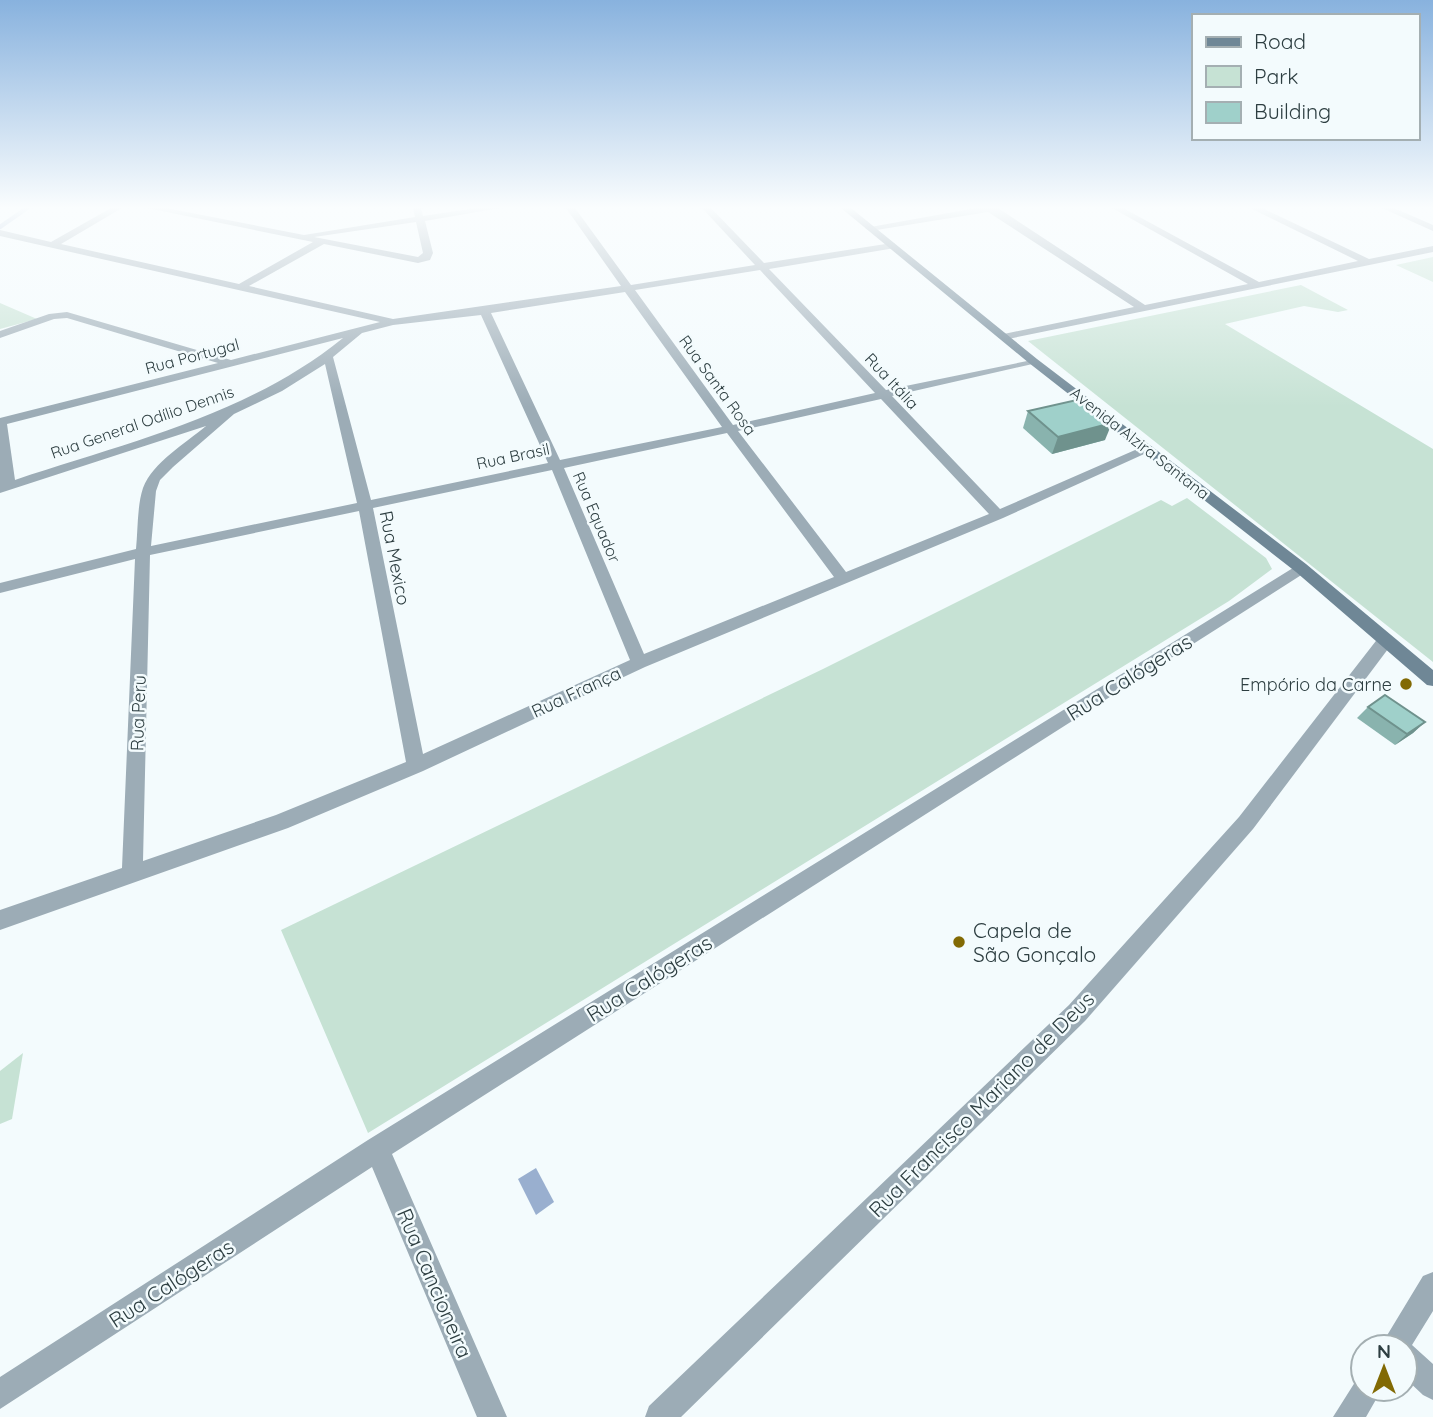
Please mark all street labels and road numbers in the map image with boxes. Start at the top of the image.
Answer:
street label: Rua Santa Rosa [675,331,761,439]
street label: Rua Portugal [143,334,241,378]
street label: Rua Itália [861,349,923,413]
street label: Rua General Odílio Dennis [48,381,236,463]
street label: Avenida Alzira Santana [1066,383,1214,503]
street label: Rua Brasil [475,438,551,474]
street label: Rua Equador [569,469,625,565]
street label: Rua Mexico [375,509,415,607]
street label: Rua Calógeras [1061,628,1197,726]
street label: Rua França [528,661,624,723]
street label: Rua Peru [125,675,151,751]
street label: Rua Calógeras [581,929,717,1027]
street label: Rua Francisco Mariano de Deus [863,986,1099,1222]
street label: Rua Cancioneira [392,1204,478,1362]
street label: Rua Calógeras [104,1233,238,1333]

